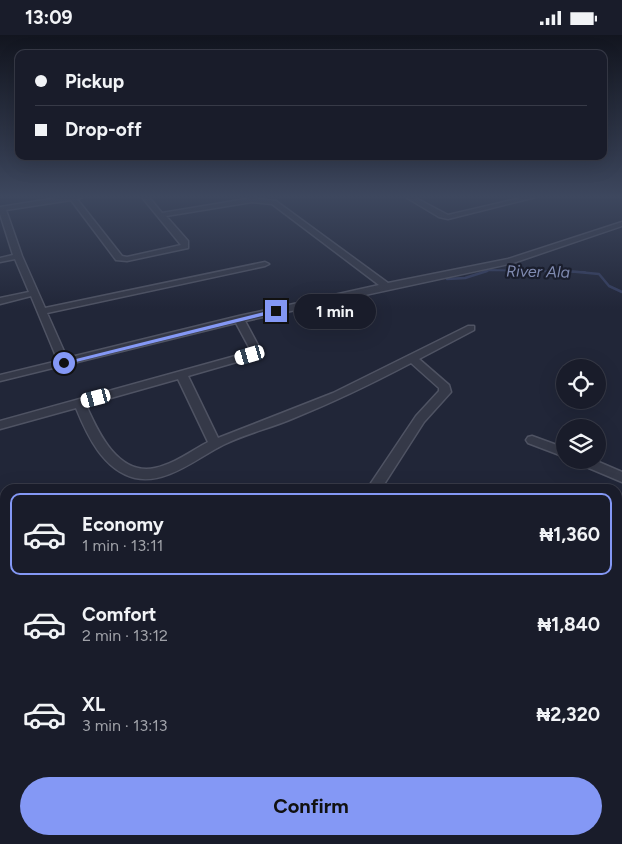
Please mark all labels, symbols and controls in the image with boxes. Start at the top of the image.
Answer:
text: 13:09 [25,6,73,29]
text: Pickup [65,70,124,93]
text: Drop-off [65,118,142,141]
water label: River Ala [506,261,570,282]
callout: 1 min [294,293,376,329]
route end [265,300,287,322]
text: 1 min [316,302,354,321]
car [233,344,266,366]
route start [53,352,75,374]
map controls [556,359,606,469]
button: locate [556,359,606,409]
car [79,387,112,409]
button: layers [556,419,606,469]
icon: car [22,512,67,557]
text: Economy [82,513,164,536]
text: ₦1,360 [539,523,600,546]
text: 1 min · 13:11 [82,536,163,555]
icon: car [22,602,67,647]
text: Comfort [82,603,157,626]
text: ₦1,840 [537,613,600,636]
text: 2 min · 13:12 [82,626,168,645]
icon: car [22,692,67,737]
text: XL [82,693,105,716]
text: ₦2,320 [537,703,600,726]
text: 3 min · 13:13 [82,716,168,735]
button: Confirm [20,777,602,835]

